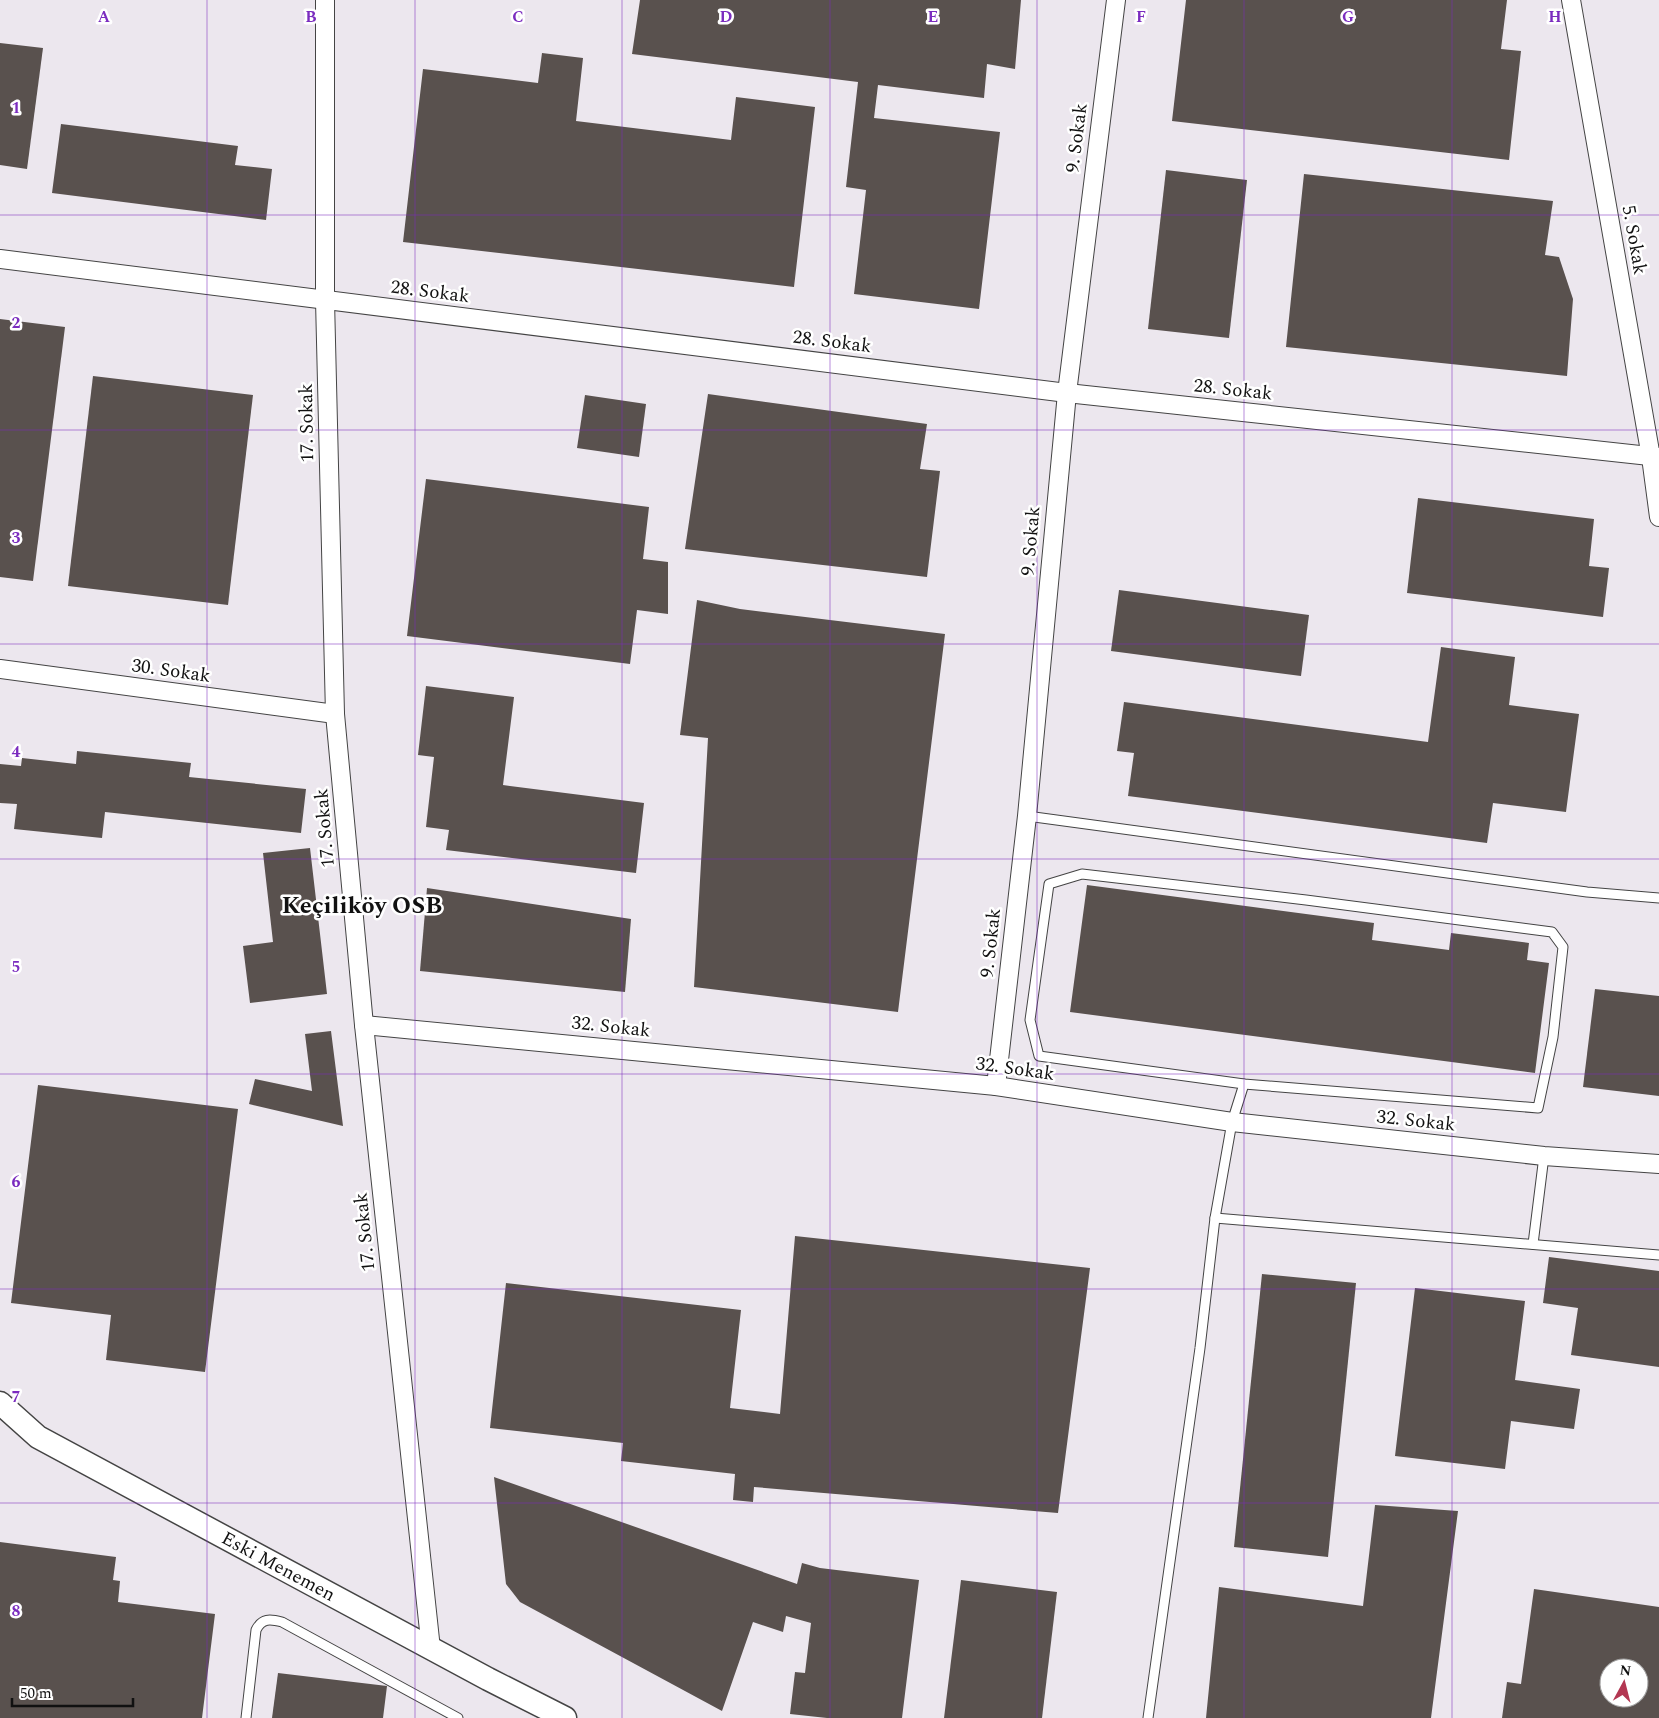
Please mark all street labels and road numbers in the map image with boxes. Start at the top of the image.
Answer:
street label: 9. Sokak [1058,101,1096,174]
street label: 5. Sokak [1614,203,1654,277]
street label: 28. Sokak [389,273,472,311]
street label: 28. Sokak [791,323,874,361]
street label: 28. Sokak [1192,371,1274,409]
street label: 17. Sokak [292,383,322,463]
street label: 9. Sokak [1014,505,1049,577]
street label: 30. Sokak [130,651,213,691]
street label: 17. Sokak [307,787,343,869]
street label: 9. Sokak [973,906,1009,979]
street label: 32. Sokak [570,1008,652,1046]
street label: 32. Sokak [974,1049,1057,1089]
street label: 32. Sokak [1375,1102,1457,1140]
street label: 17. Sokak [346,1191,384,1273]
street label: Eski Menemen [216,1524,341,1609]

